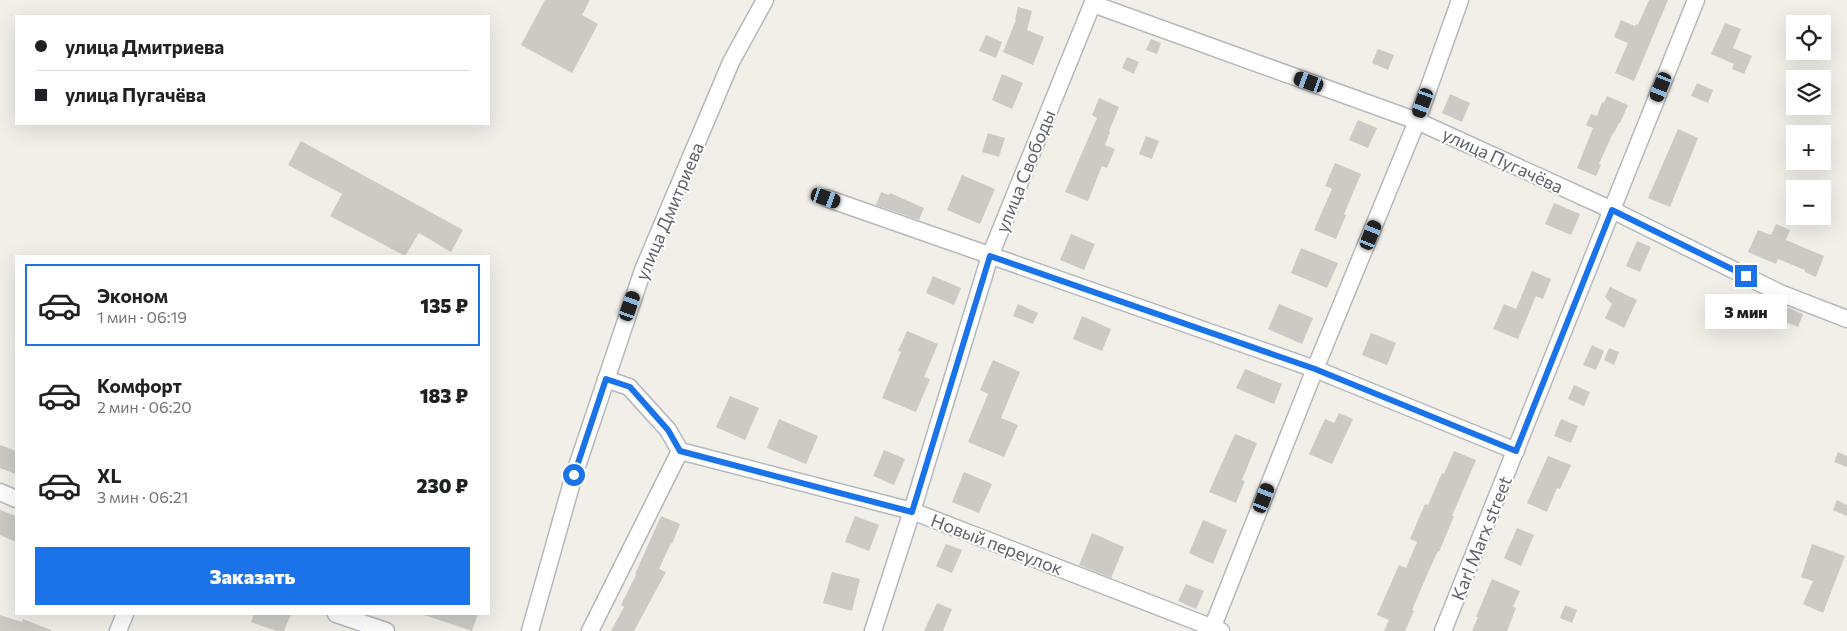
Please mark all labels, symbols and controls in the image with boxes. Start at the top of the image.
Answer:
map controls [1786,15,1831,225]
button: locate [1786,15,1831,60]
text: улица Дмитриева [65,35,224,58]
car [1292,70,1325,94]
car [1648,70,1673,104]
button: layers [1786,70,1831,115]
text: улица Пугачёва [65,83,206,106]
car [1410,86,1435,120]
street label: улица Свободы [990,106,1060,236]
street label: улица Пугачёва [1439,122,1567,198]
button: + [1786,125,1831,170]
street label: улица Дмитриева [630,139,708,283]
button: − [1786,180,1831,225]
car [809,186,842,210]
car [1358,218,1383,252]
route end [1735,265,1757,287]
icon: car [37,283,82,328]
text: Эконом [97,284,168,307]
car [618,289,641,323]
text: 135 ₽ [420,294,468,317]
callout: 3 мин [1705,294,1787,328]
text: 3 мин [1724,302,1768,321]
text: 1 мин · 06:19 [97,307,187,326]
icon: car [37,373,82,418]
text: Комфорт [97,374,182,397]
text: 183 ₽ [420,384,468,407]
text: 2 мин · 06:20 [97,397,192,416]
icon: car [37,463,82,508]
text: XL [97,464,122,487]
route start [563,464,585,486]
street label: Karl Marx street [1446,473,1516,603]
text: 230 ₽ [417,474,468,497]
car [1251,481,1276,515]
text: 3 мин · 06:21 [97,487,188,506]
street label: Новый переулок [928,509,1066,579]
button: Заказать [35,547,470,605]

